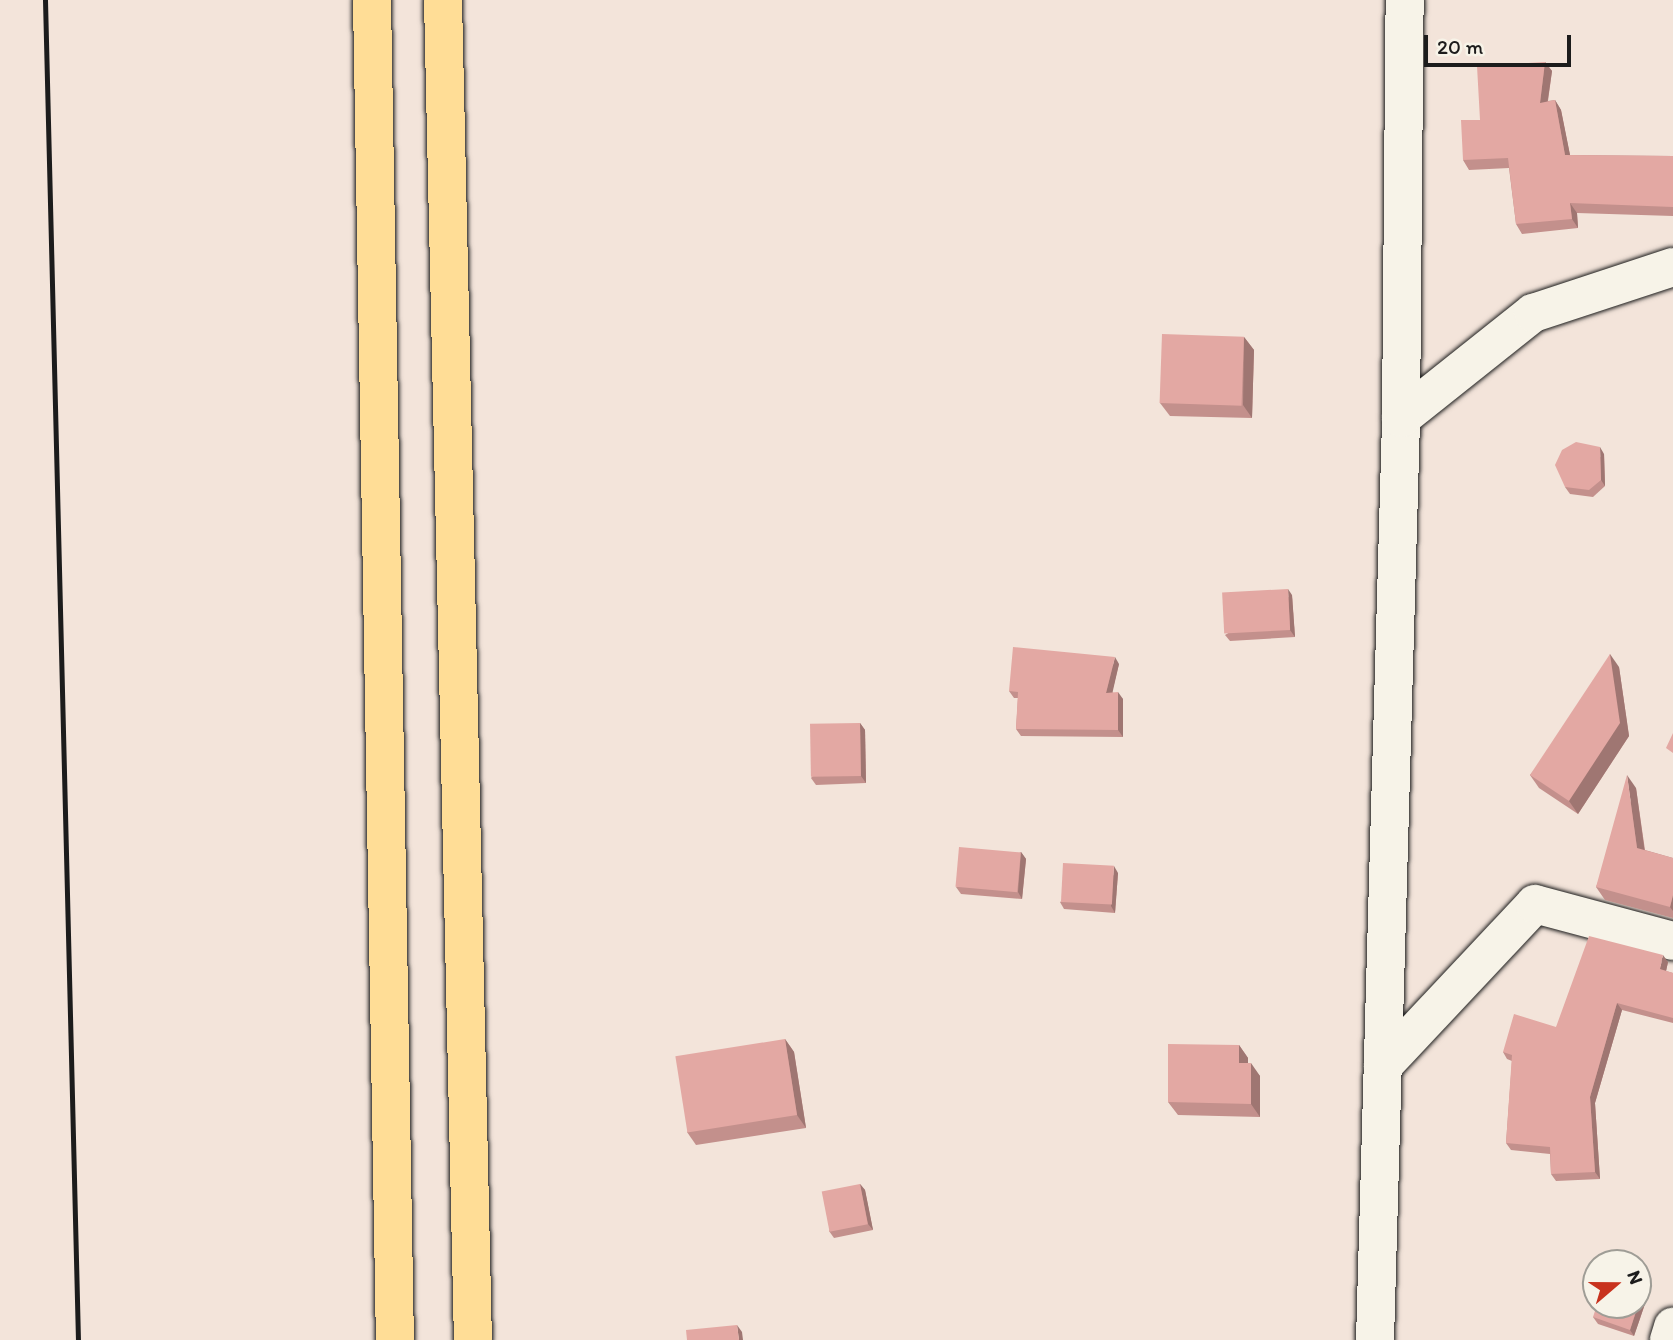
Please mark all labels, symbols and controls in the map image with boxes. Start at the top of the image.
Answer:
scale bar [1428,21,1575,65]
text: 20 m [1437,34,1483,59]
north arrow [1582,1249,1652,1319]
text: N [1622,1267,1648,1287]

